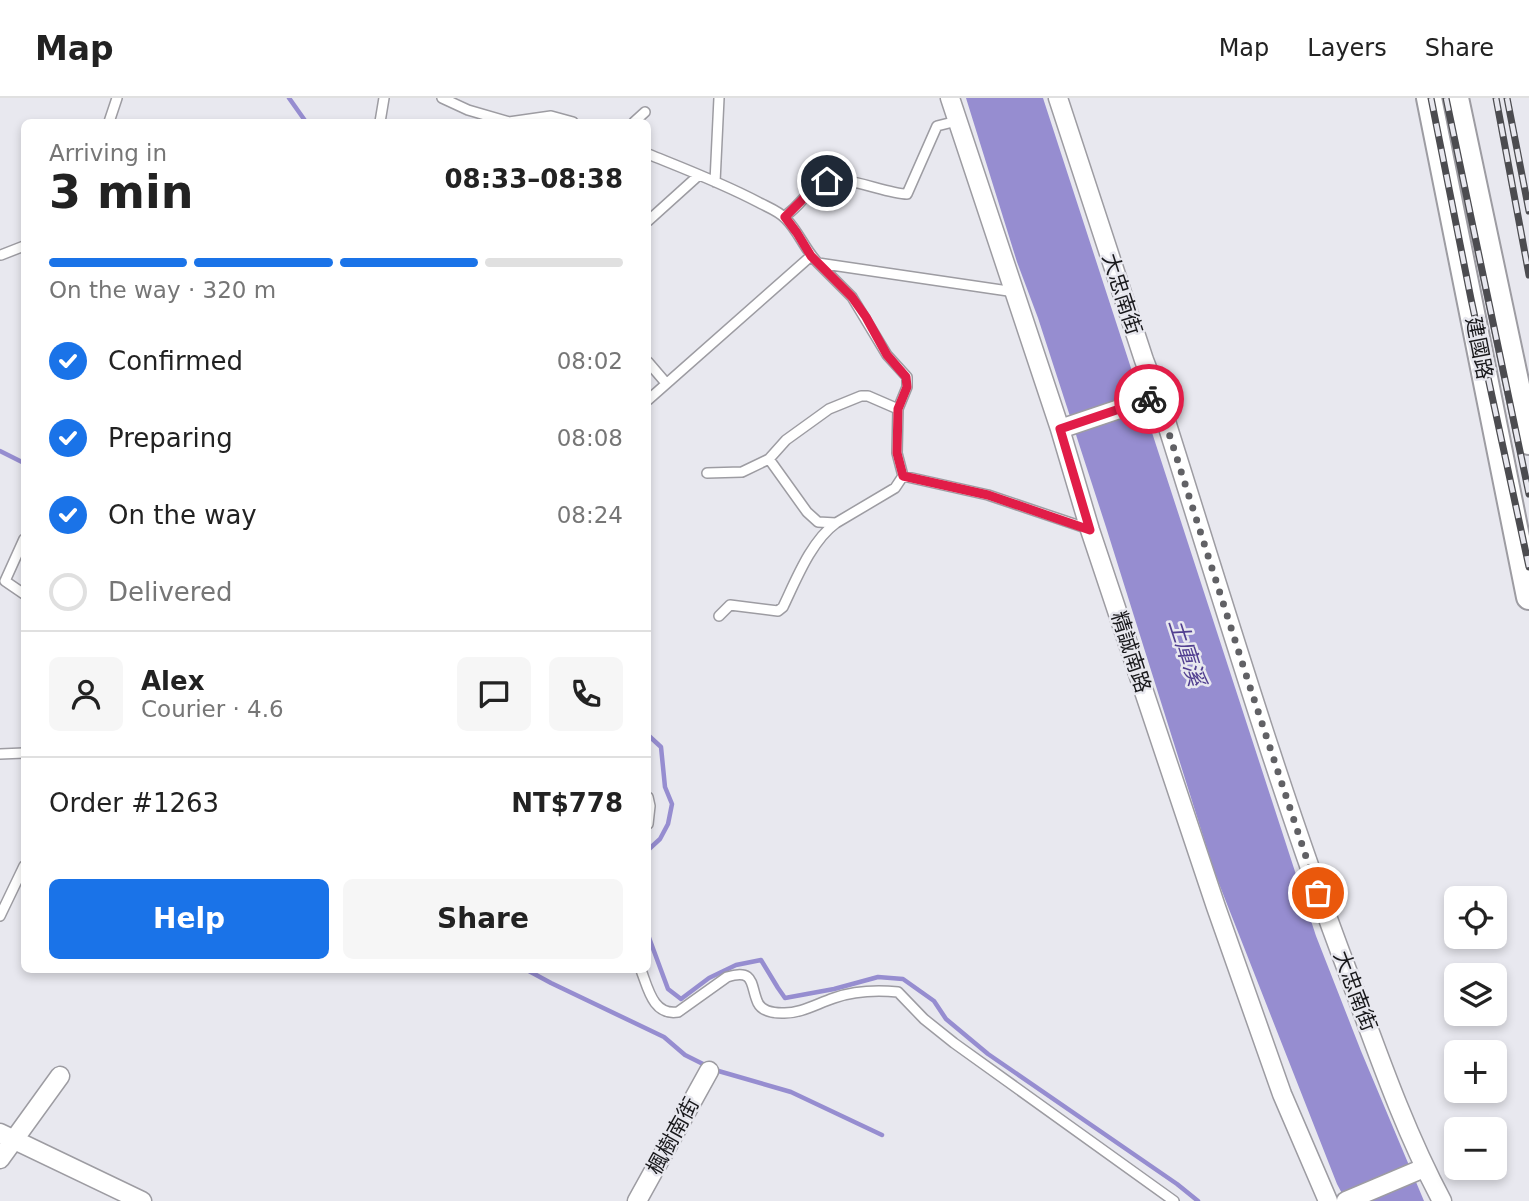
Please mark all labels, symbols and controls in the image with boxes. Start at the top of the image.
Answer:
text: Map [35,29,114,68]
text: Map [1219,34,1269,62]
text: Layers [1307,34,1387,62]
text: Share [1425,34,1494,62]
text: Arriving in [49,140,167,166]
pin [797,151,857,211]
icon: home [808,162,846,200]
text: 08:33–08:38 [444,164,623,194]
text: 3 min [49,165,193,219]
street label: 大忠南街 [1098,250,1146,338]
text: On the way · 320 m [49,277,276,303]
street label: 建國路 [1461,315,1497,381]
icon: check [49,342,87,380]
text: Confirmed [108,346,243,376]
text: 08:02 [557,348,623,374]
courier [1114,364,1184,434]
icon: bike [1130,380,1168,418]
icon: check [49,419,87,457]
text: Preparing [108,423,233,453]
text: 08:08 [557,425,623,451]
icon: check [49,496,87,534]
text: On the way [108,500,257,530]
text: 08:24 [557,502,623,528]
text: Delivered [108,577,232,607]
street label: 精誠南路 [1107,608,1155,696]
water label: 土庫溪 [1164,615,1211,692]
button: person [49,657,123,731]
button: chat [457,657,531,731]
button: phone [549,657,623,731]
text: Alex [141,666,204,696]
text: Courier · 4.6 [141,696,284,722]
text: Order #1263 [49,788,219,818]
text: NT$778 [511,788,623,818]
pin [1288,863,1348,923]
icon: bag [1299,874,1337,912]
button: Help [49,879,329,959]
button: Share [343,879,623,959]
map controls [1444,886,1507,1180]
button: locate [1444,886,1507,949]
street label: 大忠南街 [1329,947,1381,1035]
button: layers [1444,963,1507,1026]
button: + [1444,1040,1507,1103]
street label: 楓樹南街 [642,1093,704,1179]
button: − [1444,1117,1507,1180]

